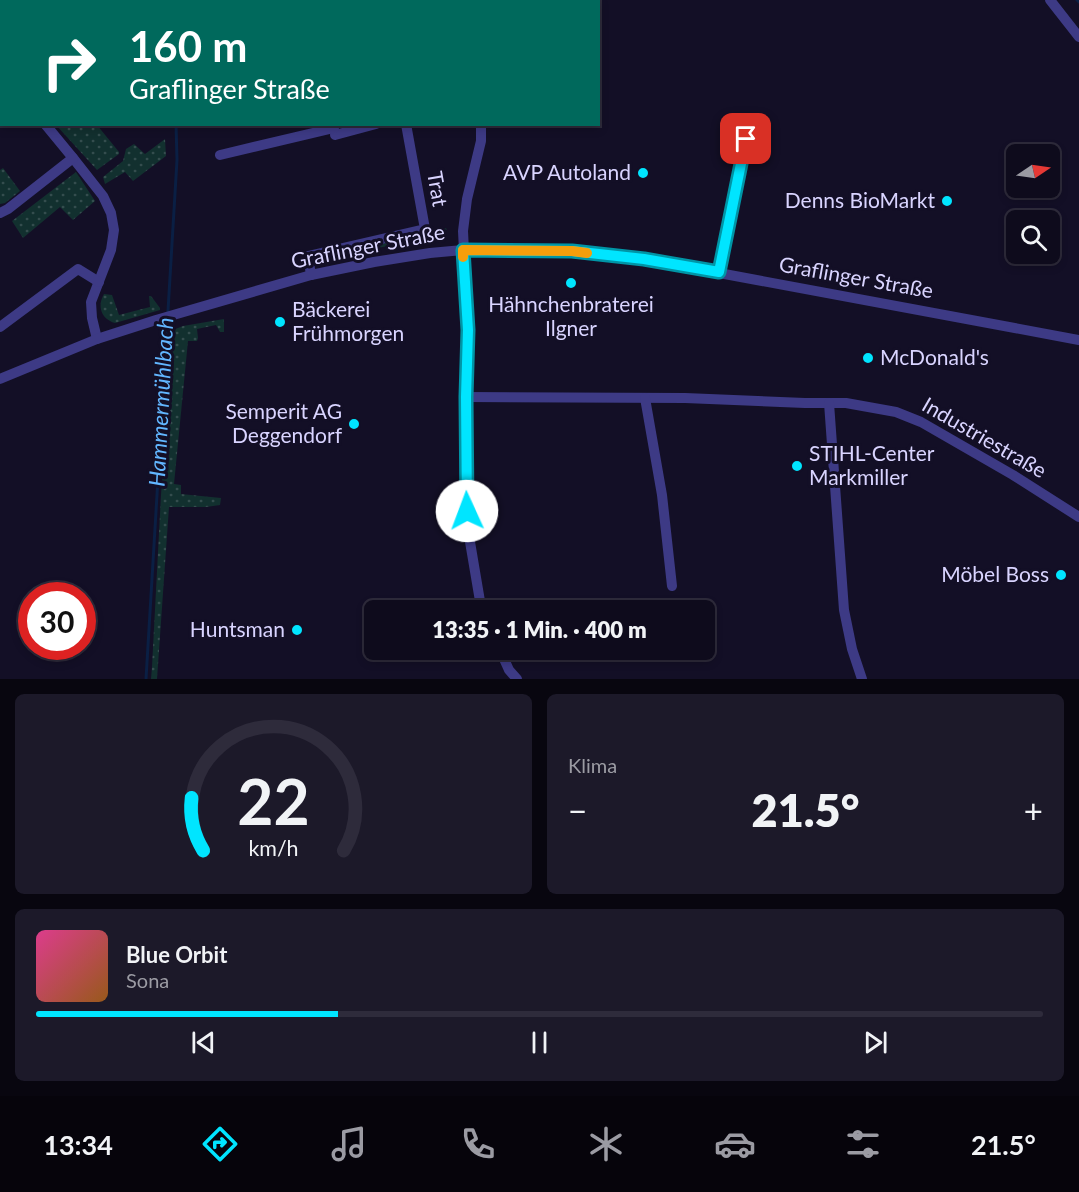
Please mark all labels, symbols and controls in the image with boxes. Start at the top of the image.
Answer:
text: 160 m [129,21,247,71]
icon: right [30,24,108,102]
text: Graflinger Straße [129,72,330,105]
pin [720,113,771,164]
icon: arrive [729,122,762,155]
north arrow [1006,144,1060,198]
map controls [1006,144,1060,264]
place label: AVP Autoland [503,159,631,184]
marker: AVP Autoland [636,166,650,180]
street label: Trat [423,169,454,209]
place label: Denns BioMarkt [785,187,935,212]
marker: Denns BioMarkt [940,194,954,208]
button: search [1006,210,1060,264]
street label: Graflinger Straße [289,218,447,273]
street label: Graflinger Straße [777,251,935,302]
marker: Hähnchenbraterei Ilgner [564,276,578,290]
place label: Hähnchenbraterei Ilgner [488,291,654,340]
place label: Bäckerei Frühmorgen [292,296,404,345]
marker: Bäckerei Frühmorgen [273,315,287,329]
water label: Hammermühlbach [143,317,178,487]
place label: McDonald's [880,344,989,369]
marker: McDonald's [861,351,875,365]
street label: Industriestraße [918,391,1051,482]
place label: Semperit AG Deggendorf [225,398,343,447]
marker: Semperit AG Deggendorf [347,417,361,431]
place label: STIHL-Center Markmiller [809,440,935,489]
marker: STIHL-Center Markmiller [790,459,804,473]
position arrow [435,479,499,543]
place label: Möbel Boss [941,561,1049,586]
marker: Möbel Boss [1054,568,1068,582]
speed limit sign: 30 [18,582,96,660]
place label: Huntsman [190,616,285,641]
text: 13:35 · 1 Min. · 400 m [432,616,647,643]
marker: Huntsman [290,623,304,637]
text: Klima [568,753,617,777]
text: 22 [237,763,310,838]
text: 21.5° [752,783,859,837]
text: − [568,790,587,830]
text: + [1024,790,1043,830]
text: km/h [248,835,299,861]
text: Blue Orbit [126,941,227,968]
text: Sona [126,968,169,992]
icon: previous [187,1026,220,1059]
icon: pause [523,1026,556,1059]
icon: next [859,1026,892,1059]
icon: directions [199,1123,241,1165]
icon: music [328,1123,370,1165]
icon: phone [457,1123,499,1165]
icon: climate [585,1123,627,1165]
icon: car [714,1123,756,1165]
icon: filters [842,1123,884,1165]
text: 13:34 [43,1128,113,1161]
text: 21.5° [971,1128,1036,1161]

